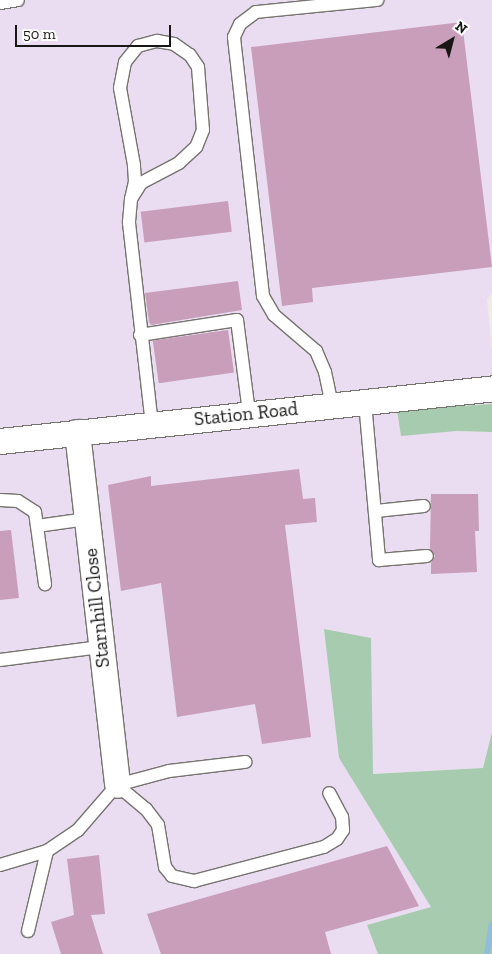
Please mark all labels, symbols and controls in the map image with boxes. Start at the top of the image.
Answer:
scale bar [18,15,174,47]
north arrow [427,15,477,65]
text: N [452,18,471,38]
text: 50 m [23,25,56,43]
street label: Station Road [193,397,299,431]
street label: Starnhill Close [79,547,115,669]

